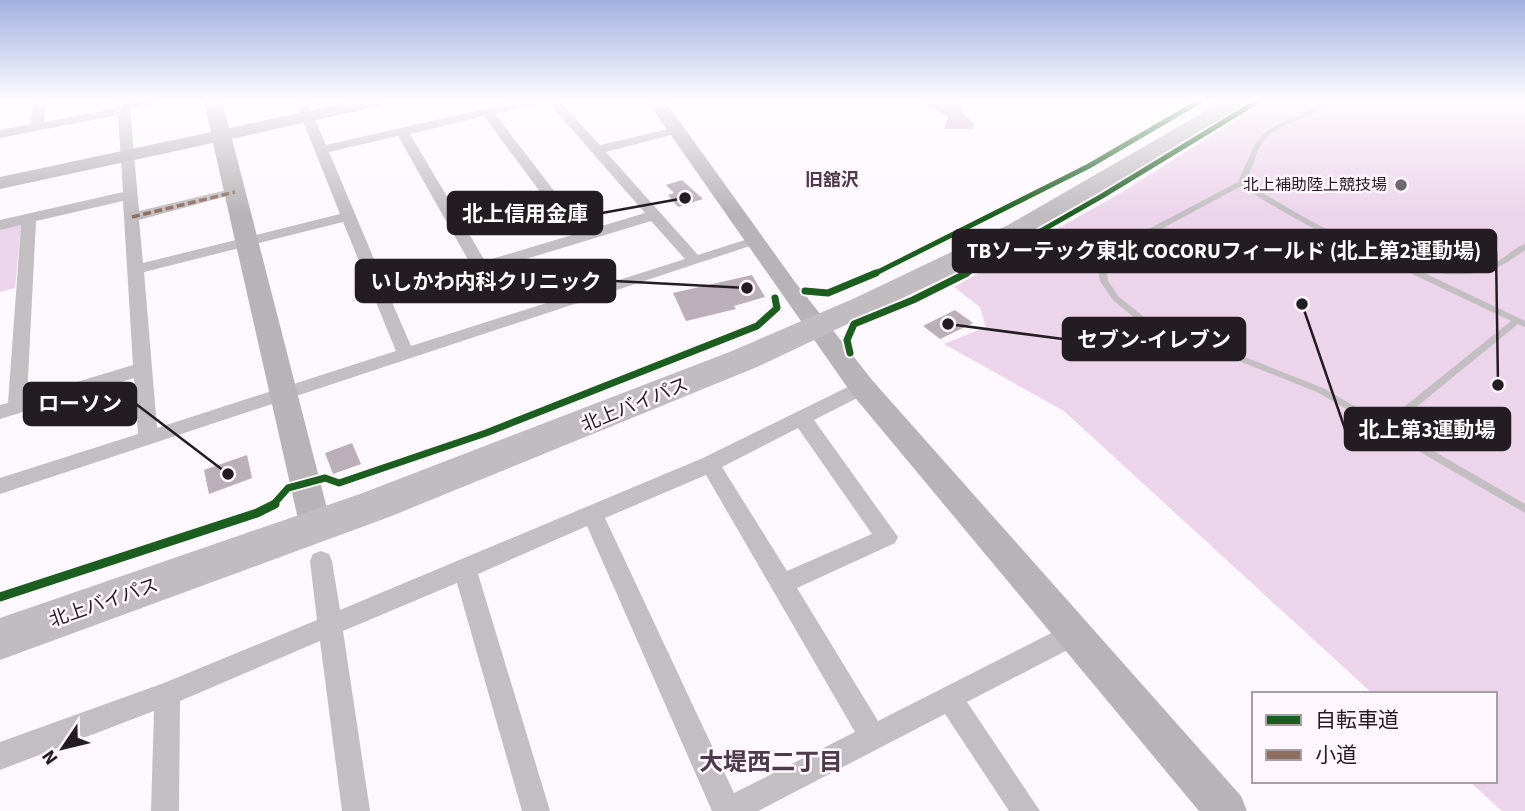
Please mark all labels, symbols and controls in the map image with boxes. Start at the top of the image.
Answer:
district label: 旧舘沢 [805,168,859,193]
place label: 北上補助陸上競技場 [1243,174,1387,196]
marker: 北上補助陸上競技場 [1393,177,1409,193]
callout: 北上信用金庫 [448,192,602,234]
text: 北上信用金庫 [462,199,588,229]
callout: TBソーテック東北 COCORUフィールド (北上第2運動場) [953,230,1496,272]
text: TBソーテック東北 COCORUフィールド (北上第2運動場) [967,236,1481,266]
callout: いしかわ内科クリニック [356,260,615,302]
text: いしかわ内科クリニック [371,267,602,297]
callout: セブン-イレブン [1063,318,1245,360]
text: セブン-イレブン [1077,325,1231,355]
street label: 北上バイパス [577,371,693,439]
callout: ローソン [24,383,136,425]
text: ローソン [38,389,122,419]
callout: 北上第3運動場 [1345,408,1510,450]
text: 北上第3運動場 [1358,415,1496,445]
street label: 北上バイパス [46,572,162,634]
legend [1252,692,1497,783]
text: 自転車道 [1315,705,1399,735]
north arrow [28,713,98,783]
text: 小道 [1315,740,1357,770]
text: N [36,744,65,770]
district label: 大堤西二丁目 [699,745,843,780]

